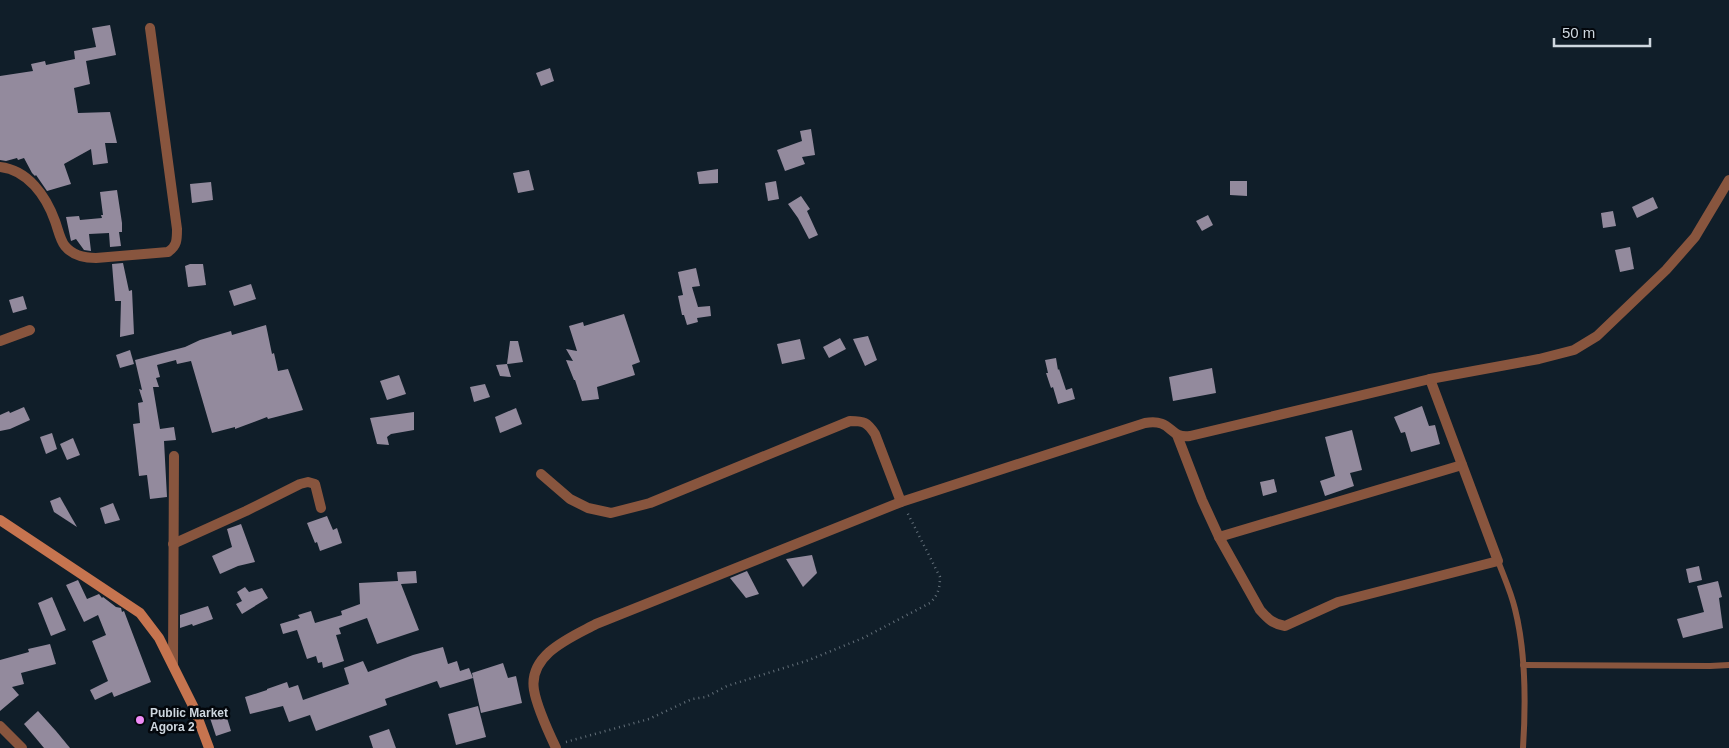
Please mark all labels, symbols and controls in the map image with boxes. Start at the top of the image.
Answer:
scale bar [1554,15,1650,47]
text: 50 m [1562,24,1595,41]
place label: Public Market Agora 2 [150,706,228,734]
marker: Public Market Agora 2 [134,714,146,726]

